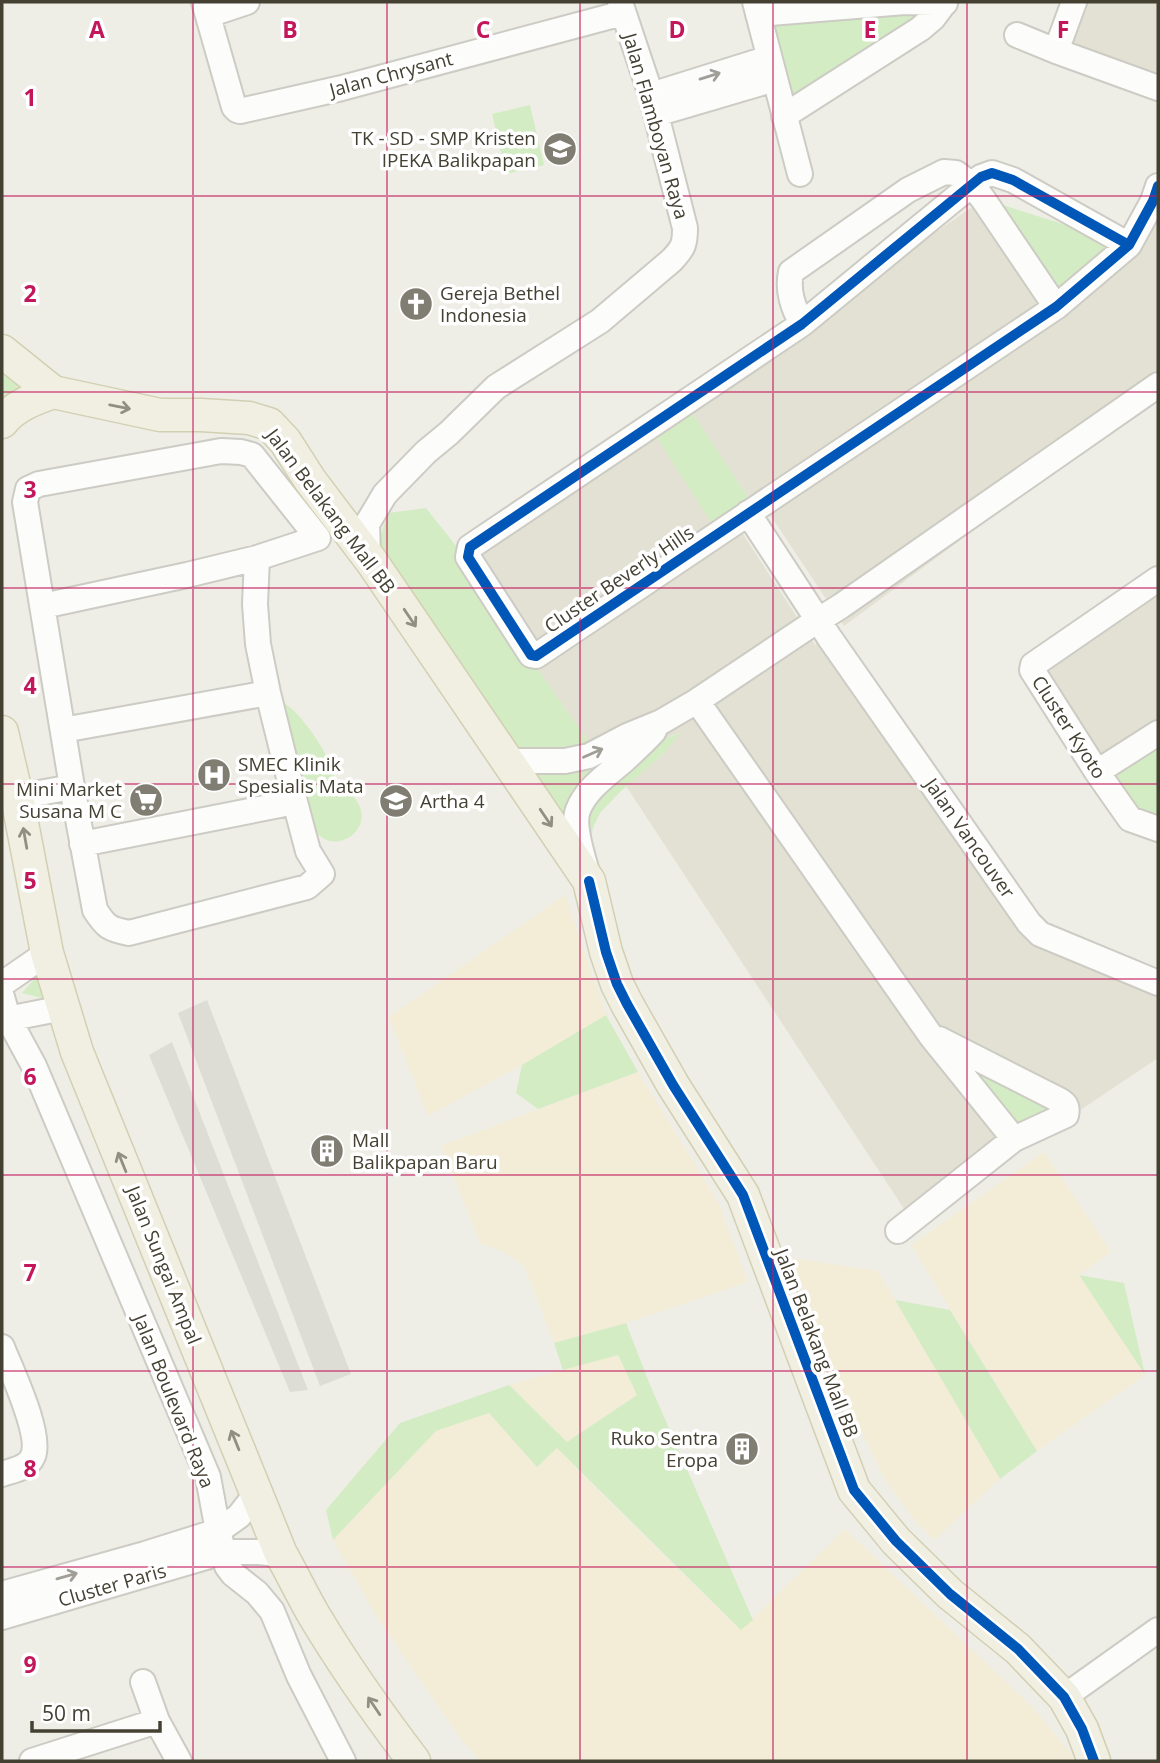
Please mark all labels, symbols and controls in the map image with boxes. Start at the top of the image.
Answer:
text: A [89,13,105,45]
text: B [282,13,298,45]
text: C [476,13,490,45]
text: D [668,13,686,45]
text: E [864,13,876,45]
text: F [1057,13,1069,45]
street label: Jalan Flamboyan Raya [616,28,695,222]
street label: Jalan Chrysant [325,45,456,103]
one-way arrow [699,69,721,82]
text: 1 [23,81,37,113]
place label: TK - SD - SMP Kristen IPEKA Balikpapan [352,125,536,173]
school or university icon: TK - SD - SMP Kristen IPEKA Balikpapan [541,130,579,168]
text: 2 [23,277,37,309]
place label: Gereja Bethel Indonesia [440,280,560,328]
church icon: Gereja Bethel Indonesia [397,285,435,323]
one-way arrow [108,400,131,414]
street label: Jalan Belakang Mall BB [259,422,402,599]
text: 3 [23,473,37,505]
street label: Cluster Beverly Hills [539,519,699,639]
one-way arrow [403,608,418,627]
text: 4 [23,669,37,701]
street label: Cluster Kyoto [1026,670,1112,784]
one-way arrow [582,746,604,759]
place label: SMEC Klinik Spesialis Mata [238,751,364,799]
hospital icon: SMEC Klinik Spesialis Mata [195,756,233,794]
street label: Jalan Vancouver [918,771,1021,903]
place label: Mini Market Susana M C [16,776,122,824]
supermarket icon: Mini Market Susana M C [127,781,165,819]
school or university icon: Artha 4 [377,782,415,820]
place label: Artha 4 [420,788,485,814]
one-way arrow [539,808,554,827]
one-way arrow [18,827,31,850]
text: 5 [23,864,37,896]
text: 6 [23,1060,37,1092]
place label: Mall Balikpapan Baru [352,1127,498,1175]
building icon: Mall Balikpapan Baru [308,1132,346,1170]
one-way arrow [115,1151,128,1173]
street label: Jalan Sungai Ampal [120,1180,208,1348]
street label: Jalan Belakang Mall BB [768,1243,865,1441]
text: 7 [23,1256,37,1288]
street label: Jalan Boulevard Raya [127,1308,221,1492]
place label: Ruko Sentra Eropa [610,1425,718,1473]
one-way arrow [228,1430,241,1452]
building icon: Ruko Sentra Eropa [723,1430,761,1468]
text: 8 [23,1452,37,1484]
street label: Cluster Paris [55,1557,169,1613]
one-way arrow [56,1568,78,1581]
text: 9 [23,1648,37,1680]
scale bar [32,1690,159,1734]
one-way arrow [367,1697,381,1717]
text: 50 m [42,1699,91,1727]

